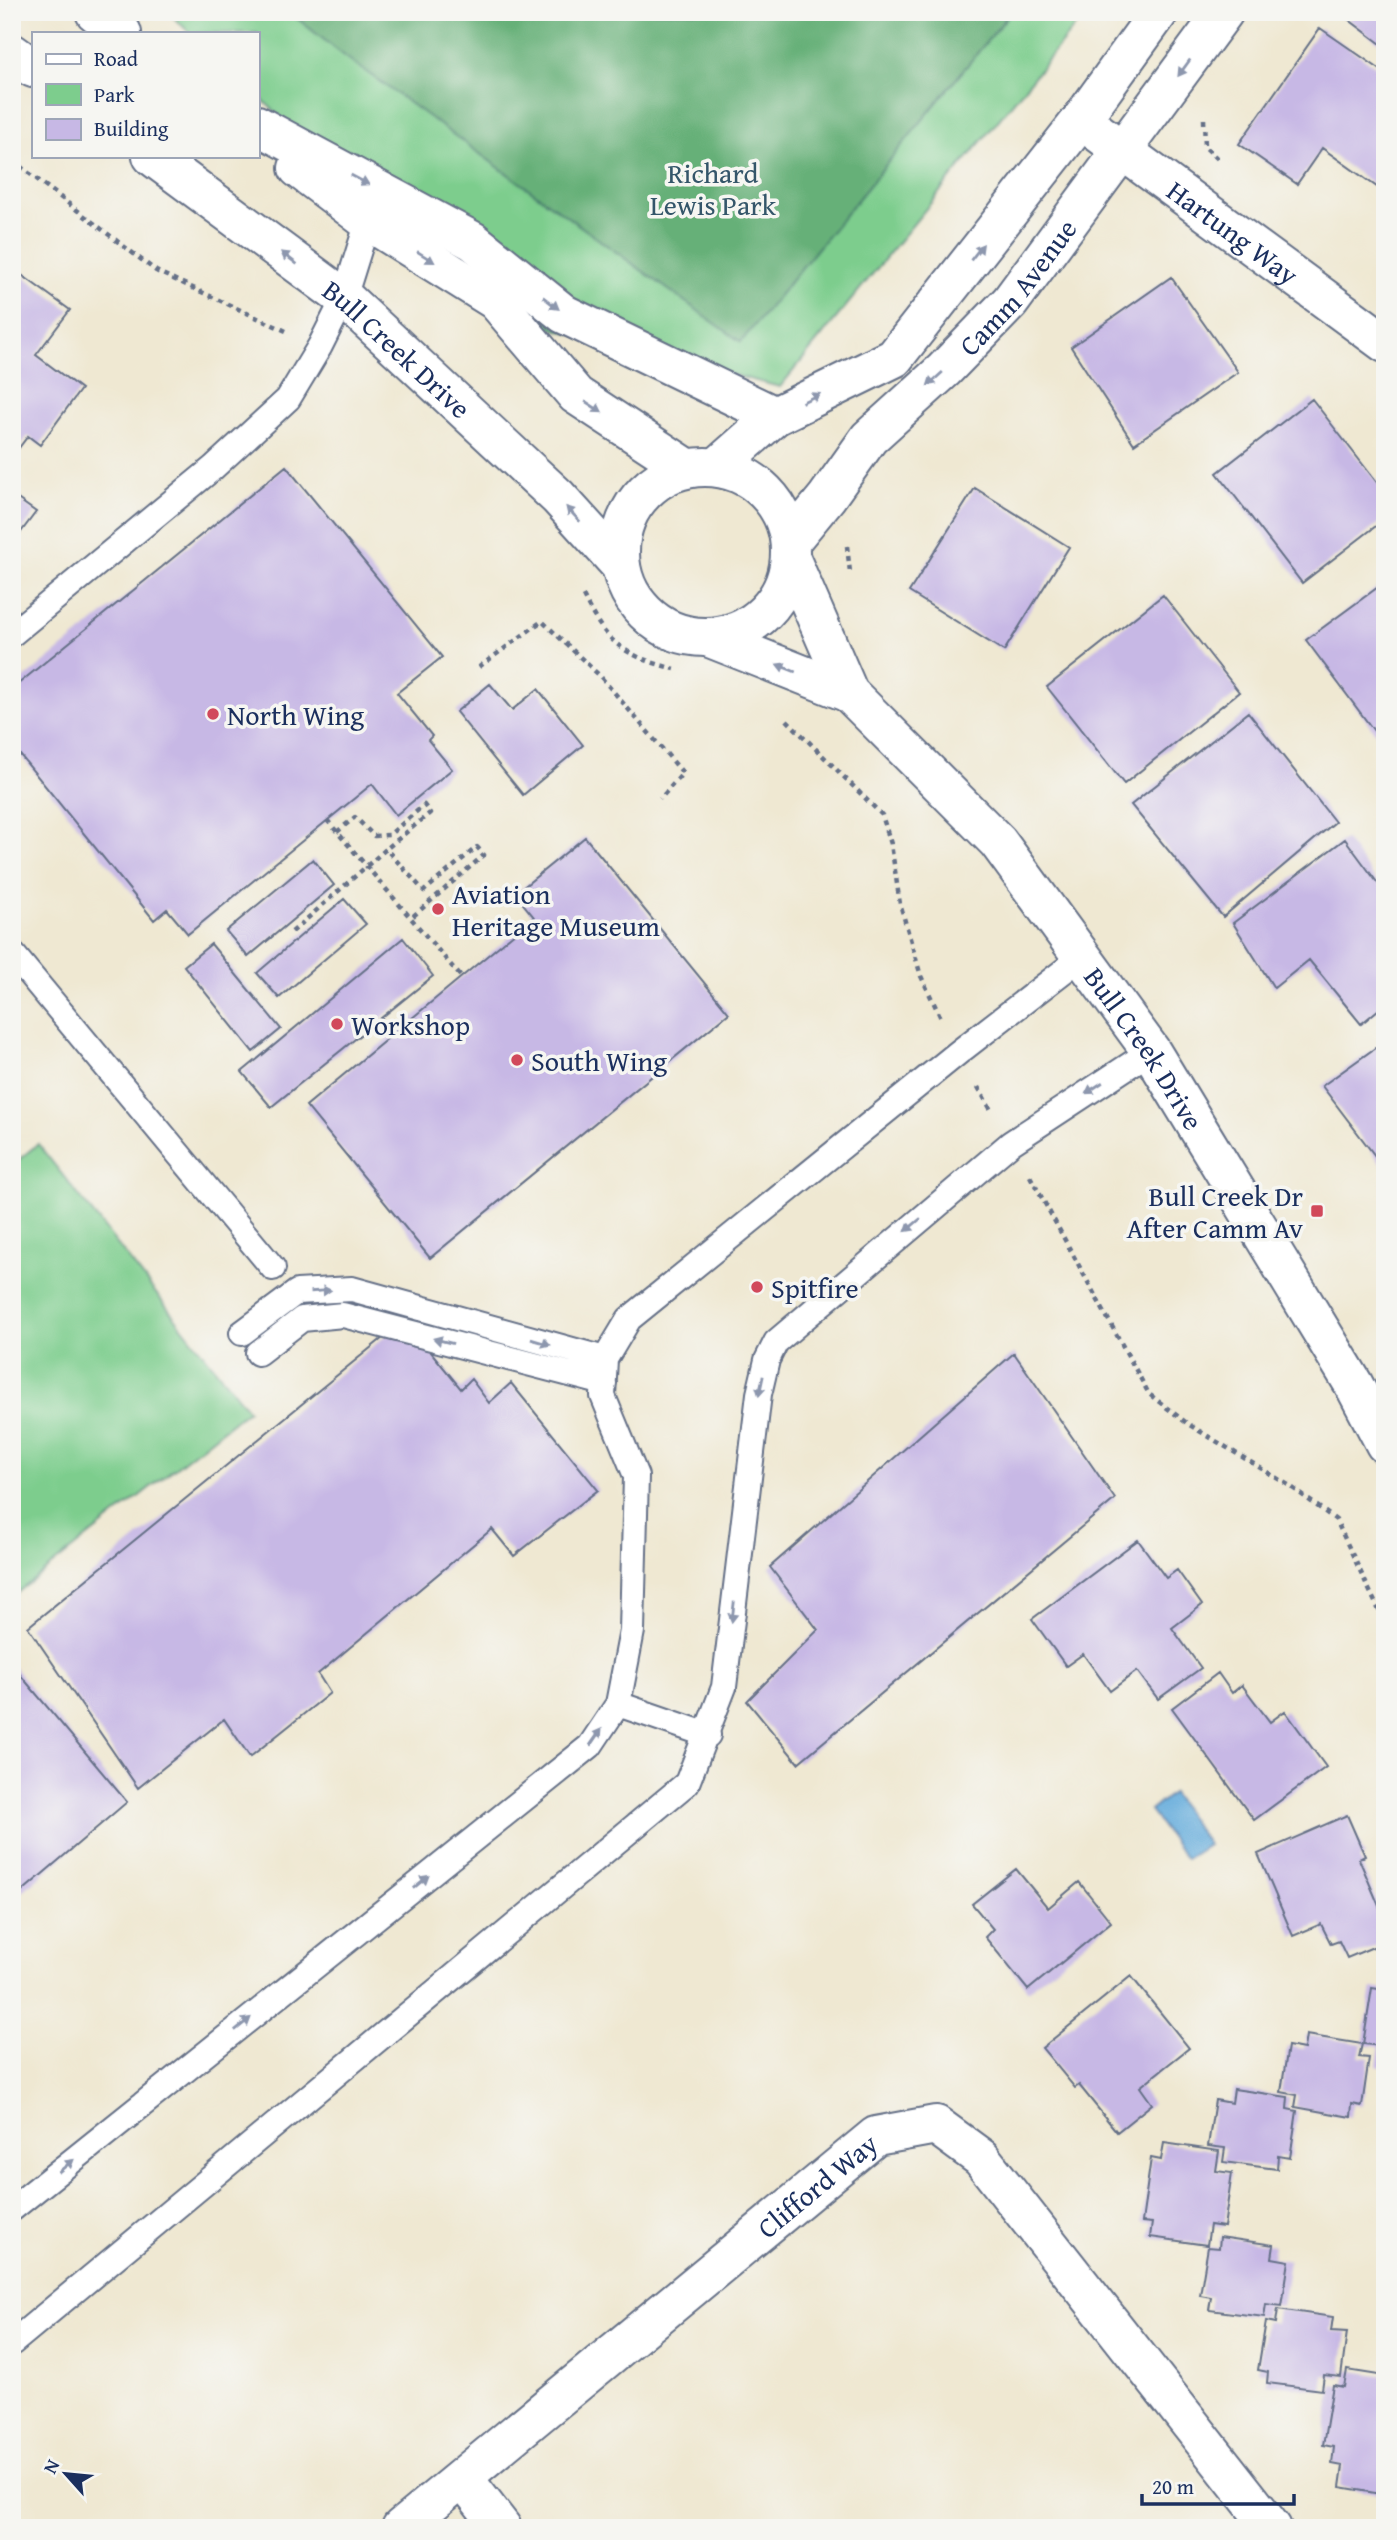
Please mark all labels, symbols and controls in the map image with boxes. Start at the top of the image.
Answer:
legend [32,32,259,158]
text: Road [94,43,139,74]
one-way arrow [1177,59,1191,77]
text: Park [94,79,135,110]
text: Building [94,113,169,144]
park label: Richard Lewis Park [650,152,777,225]
street label: Hartung Way [1159,170,1308,294]
one-way arrow [351,174,371,186]
street label: Camm Avenue [949,210,1086,364]
one-way arrow [970,243,985,261]
one-way arrow [280,251,298,265]
one-way arrow [416,251,435,264]
street label: Bull Creek Drive [315,269,481,427]
one-way arrow [541,296,559,311]
one-way arrow [927,370,944,386]
one-way arrow [801,393,821,404]
one-way arrow [584,400,603,413]
one-way arrow [565,505,581,523]
one-way arrow [775,663,796,674]
place label: North Wing [227,694,364,735]
marker: North Wing [205,706,221,722]
place label: Aviation Heritage Museum [452,873,660,946]
marker: Aviation Heritage Museum [430,901,446,917]
street label: Bull Creek Drive [1075,958,1214,1137]
place label: Workshop [351,1004,470,1045]
marker: Workshop [329,1016,345,1032]
place label: South Wing [531,1040,667,1081]
marker: South Wing [509,1052,525,1068]
one-way arrow [1085,1081,1104,1094]
place label: Bull Creek Dr After Camm Av [1126,1175,1303,1248]
marker: Bull Creek Dr After Camm Av [1309,1203,1325,1219]
one-way arrow [904,1217,922,1233]
place label: Spitfire [771,1267,859,1308]
marker: Spitfire [749,1279,765,1295]
one-way arrow [310,1285,332,1296]
one-way arrow [432,1335,454,1346]
one-way arrow [531,1337,552,1347]
one-way arrow [755,1375,766,1397]
one-way arrow [727,1601,738,1623]
one-way arrow [589,1728,603,1746]
one-way arrow [411,1874,429,1889]
one-way arrow [234,2017,252,2032]
street label: Clifford Way [748,2123,886,2247]
one-way arrow [56,2159,74,2174]
north arrow [32,2438,102,2508]
text: N [35,2454,66,2478]
scale bar [1142,2463,1294,2507]
text: 20 m [1152,2471,1194,2502]

